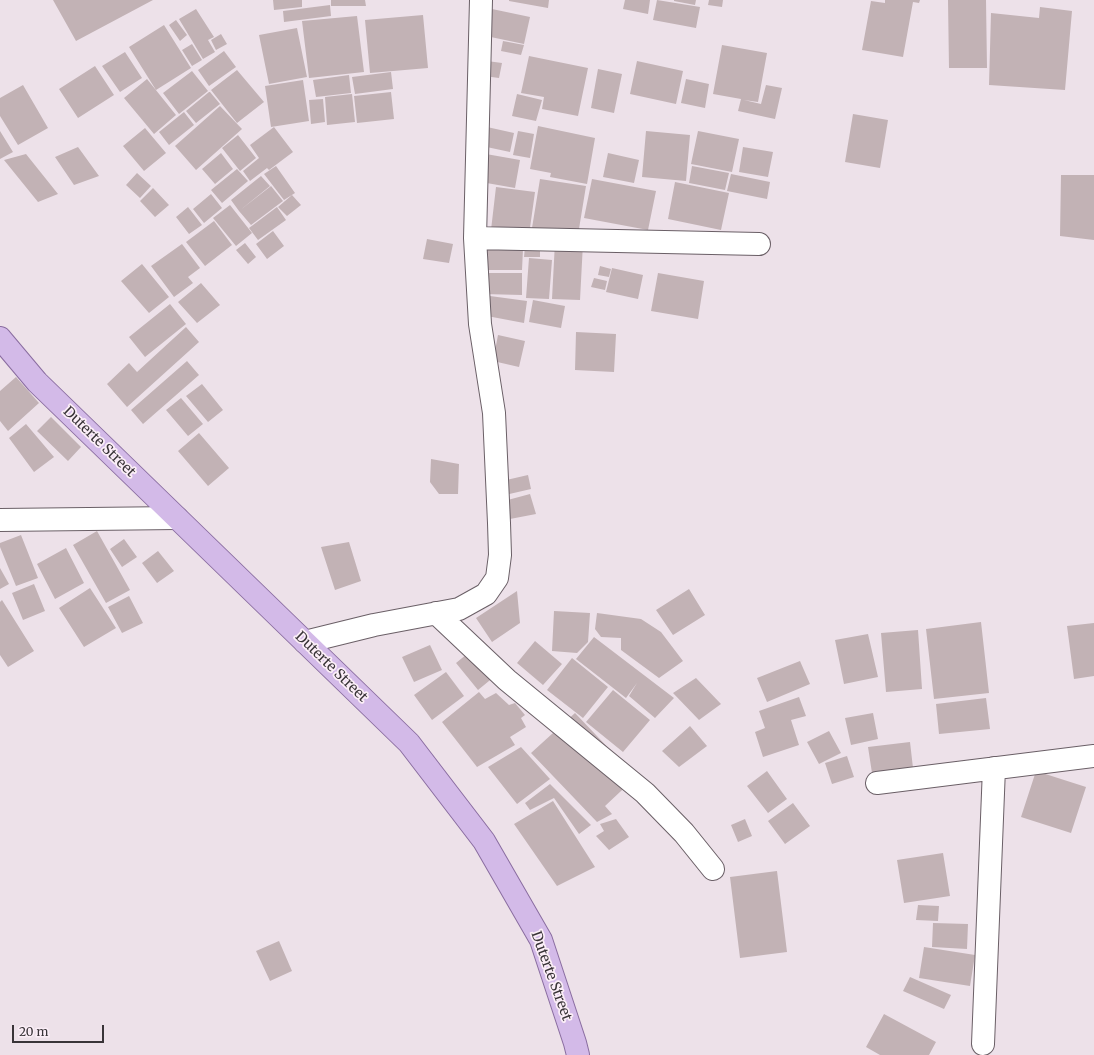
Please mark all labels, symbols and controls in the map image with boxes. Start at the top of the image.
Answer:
street label: Duterte Street [59,403,139,481]
street label: Duterte Street [291,628,371,706]
street label: Duterte Street [527,929,575,1023]
scale bar [14,1017,106,1043]
text: 20 m [19,1024,48,1039]

